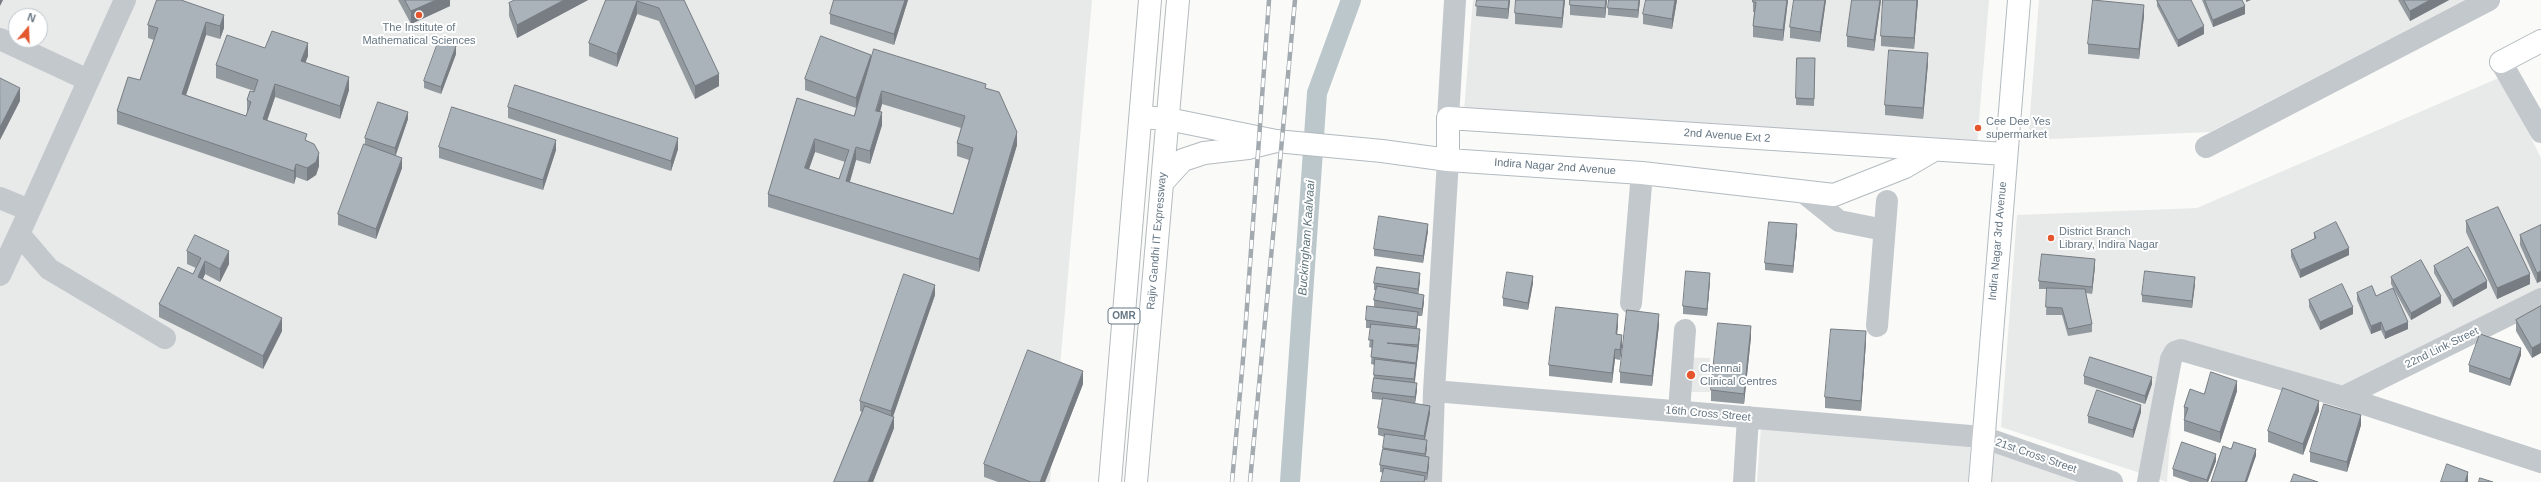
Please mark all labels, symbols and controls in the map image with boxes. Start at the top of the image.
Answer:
north arrow [8,8,48,48]
marker: The Institute of Mathematical Sciences [414,10,424,20]
text: N [26,11,37,25]
place label: The Institute of Mathematical Sciences [362,21,476,47]
place label: Cee Dee Yes supermarket [1986,115,2050,141]
marker: Cee Dee Yes supermarket [1973,123,1983,133]
street label: 2nd Avenue Ext 2 [1683,126,1771,146]
street label: Indira Nagar 2nd Avenue [1494,156,1616,178]
street label: Rajiv Gandhi IT Expressway [1144,172,1170,310]
water label: Buckingham Kaalvaai [1296,180,1318,296]
street label: Indira Nagar 3rd Avenue [1986,181,2010,301]
place label: District Branch Library, Indira Nagar [2059,225,2158,251]
marker: District Branch Library, Indira Nagar [2046,233,2056,243]
road number: OMR [1108,308,1140,324]
street label: 22nd Link Street [2403,325,2481,371]
place label: Chennai Clinical Centres [1700,362,1777,388]
marker: Chennai Clinical Centres [1685,369,1697,381]
street label: 16th Cross Street [1665,404,1751,424]
street label: 21st Cross Street [1994,436,2078,476]

